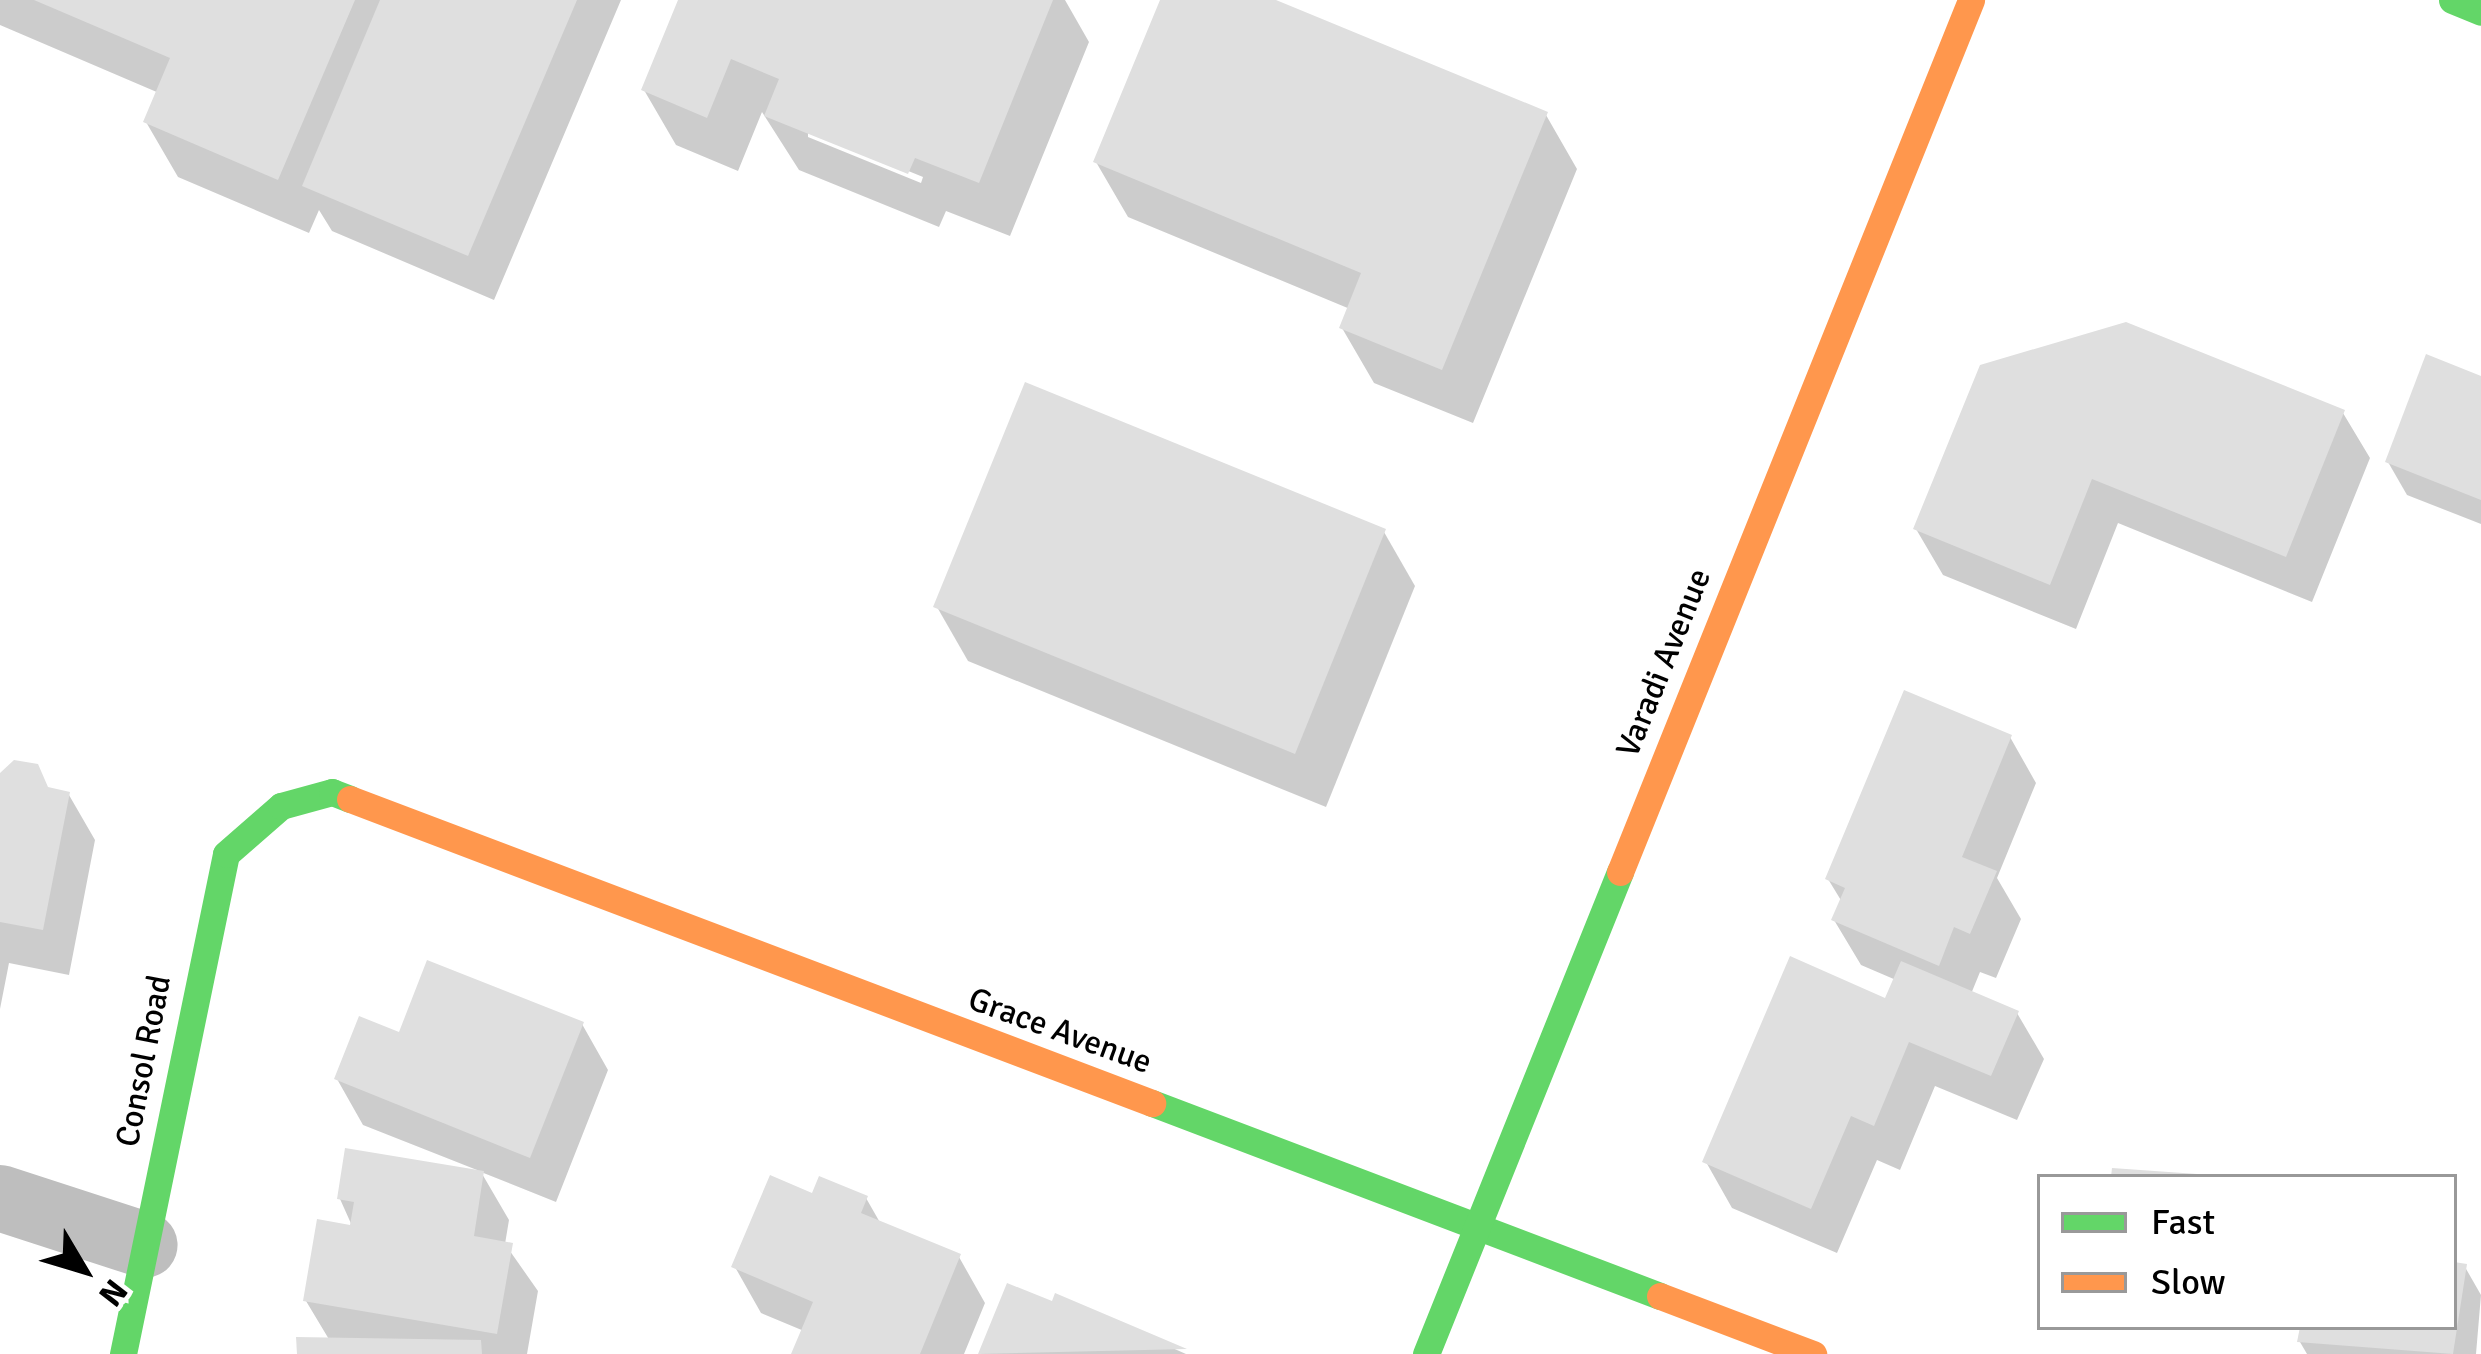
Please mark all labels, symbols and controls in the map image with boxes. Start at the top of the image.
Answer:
street label: Varadi Avenue [1608,563,1720,763]
street label: Consol Road [108,972,180,1150]
street label: Grace Avenue [963,980,1157,1082]
legend [2037,1174,2457,1330]
text: Fast [2151,1200,2215,1245]
north arrow [24,1210,144,1330]
text: Slow [2151,1260,2226,1305]
text: N [90,1271,136,1314]

